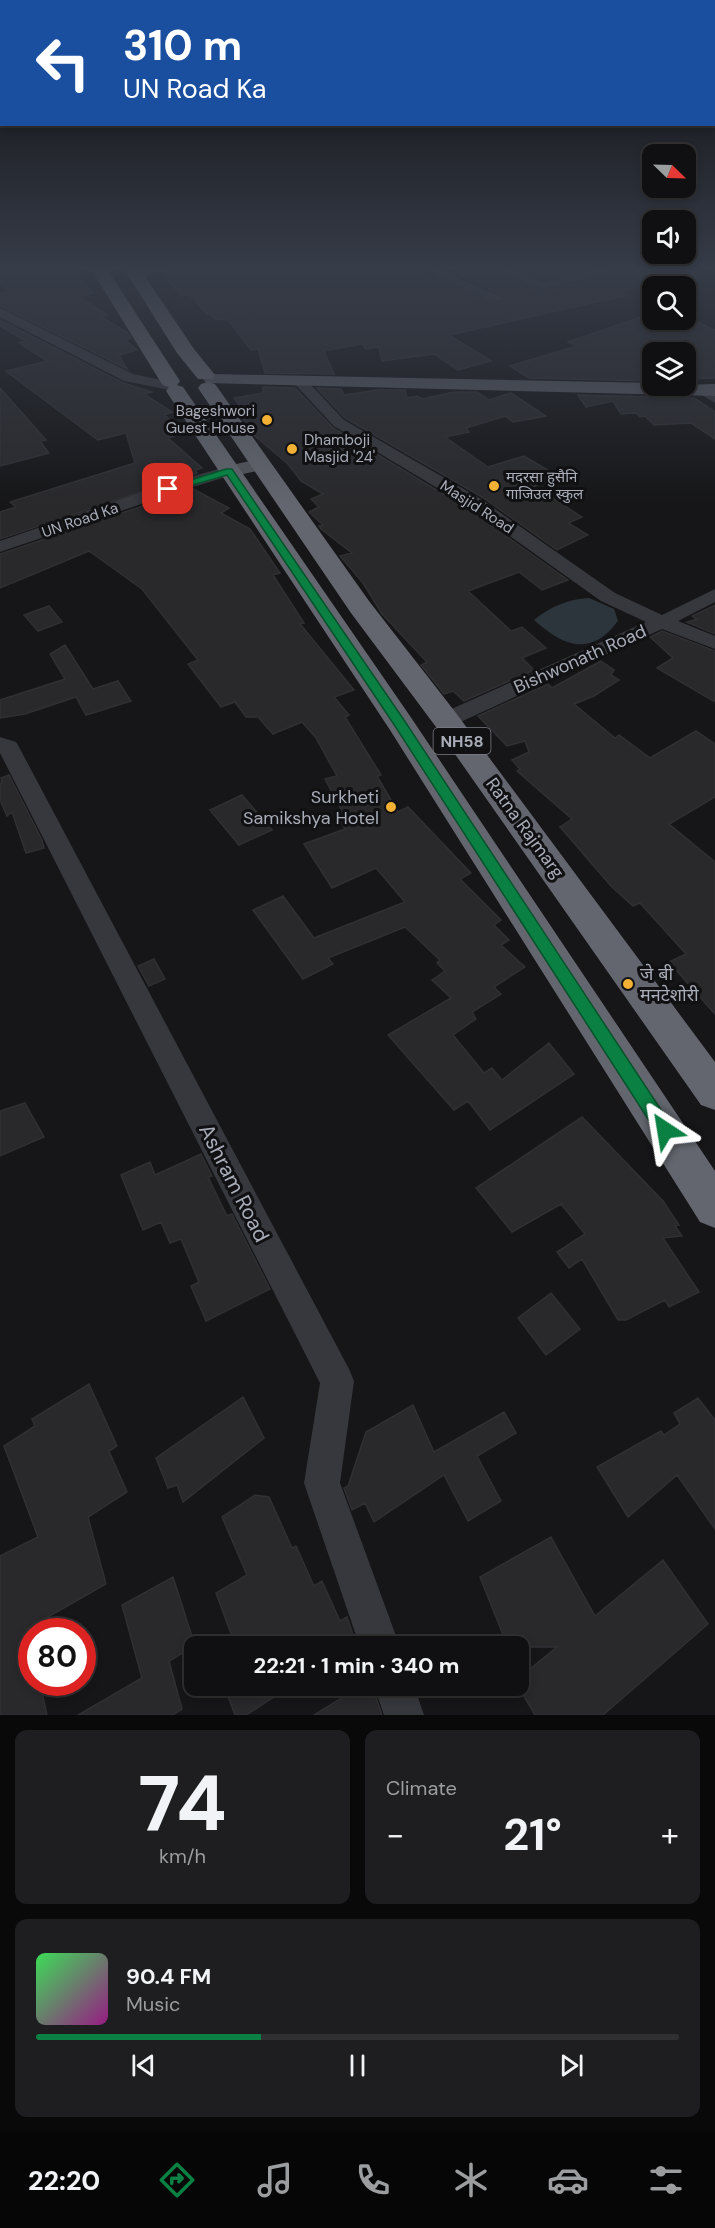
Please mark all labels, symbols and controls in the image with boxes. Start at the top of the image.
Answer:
text: 310 m [123,18,242,73]
icon: left [24,24,102,102]
text: UN Road Ka [123,71,266,106]
north arrow [642,144,696,198]
map controls [642,144,696,396]
button: sound [642,210,696,264]
button: search [642,276,696,330]
button: layers [642,342,696,396]
place label: Bageshwori Guest House [166,401,255,438]
marker: Bageshwori Guest House [260,413,274,427]
place label: Dhamboji Masjid '24' [304,430,375,467]
marker: Dhamboji Masjid '24' [285,442,299,456]
pin [142,463,193,514]
place label: मदरसा हुसैनि गाजिउल स्कुल [506,467,584,504]
icon: arrive [151,472,184,505]
street label: Masjid Road [436,476,518,538]
marker: मदरसा हुसैनि गाजिउल स्कुल [487,479,501,493]
street label: UN Road Ka [39,498,121,542]
street label: Bishwonath Road [510,619,650,699]
road number: NH58 [434,728,490,754]
street label: Ratna Rajmarg [480,773,570,883]
place label: Surkheti Samikshya Hotel [243,785,379,830]
marker: Surkheti Samikshya Hotel [384,800,398,814]
place label: जे बी मनटेशोरी [640,962,699,1007]
marker: जे बी मनटेशोरी [621,977,635,991]
position arrow [633,1098,697,1162]
street label: Ashram Road [192,1119,276,1247]
speed limit sign: 80 [18,1618,96,1696]
text: 22:21 · 1 min · 340 m [254,1651,459,1680]
text: 74 [138,1753,227,1854]
text: Climate [386,1775,457,1801]
text: 21° [503,1805,562,1864]
text: − [386,1813,404,1856]
text: + [661,1813,679,1856]
text: km/h [159,1843,206,1869]
text: 90.4 FM [126,1962,211,1991]
text: Music [126,1991,181,2017]
icon: previous [127,2049,160,2082]
icon: pause [341,2049,374,2082]
icon: next [555,2049,588,2082]
icon: directions [156,2159,198,2201]
icon: music [254,2159,296,2201]
icon: phone [352,2159,394,2201]
icon: climate [450,2159,492,2201]
icon: car [547,2159,589,2201]
icon: filters [645,2159,687,2201]
text: 22:20 [28,2163,100,2198]

